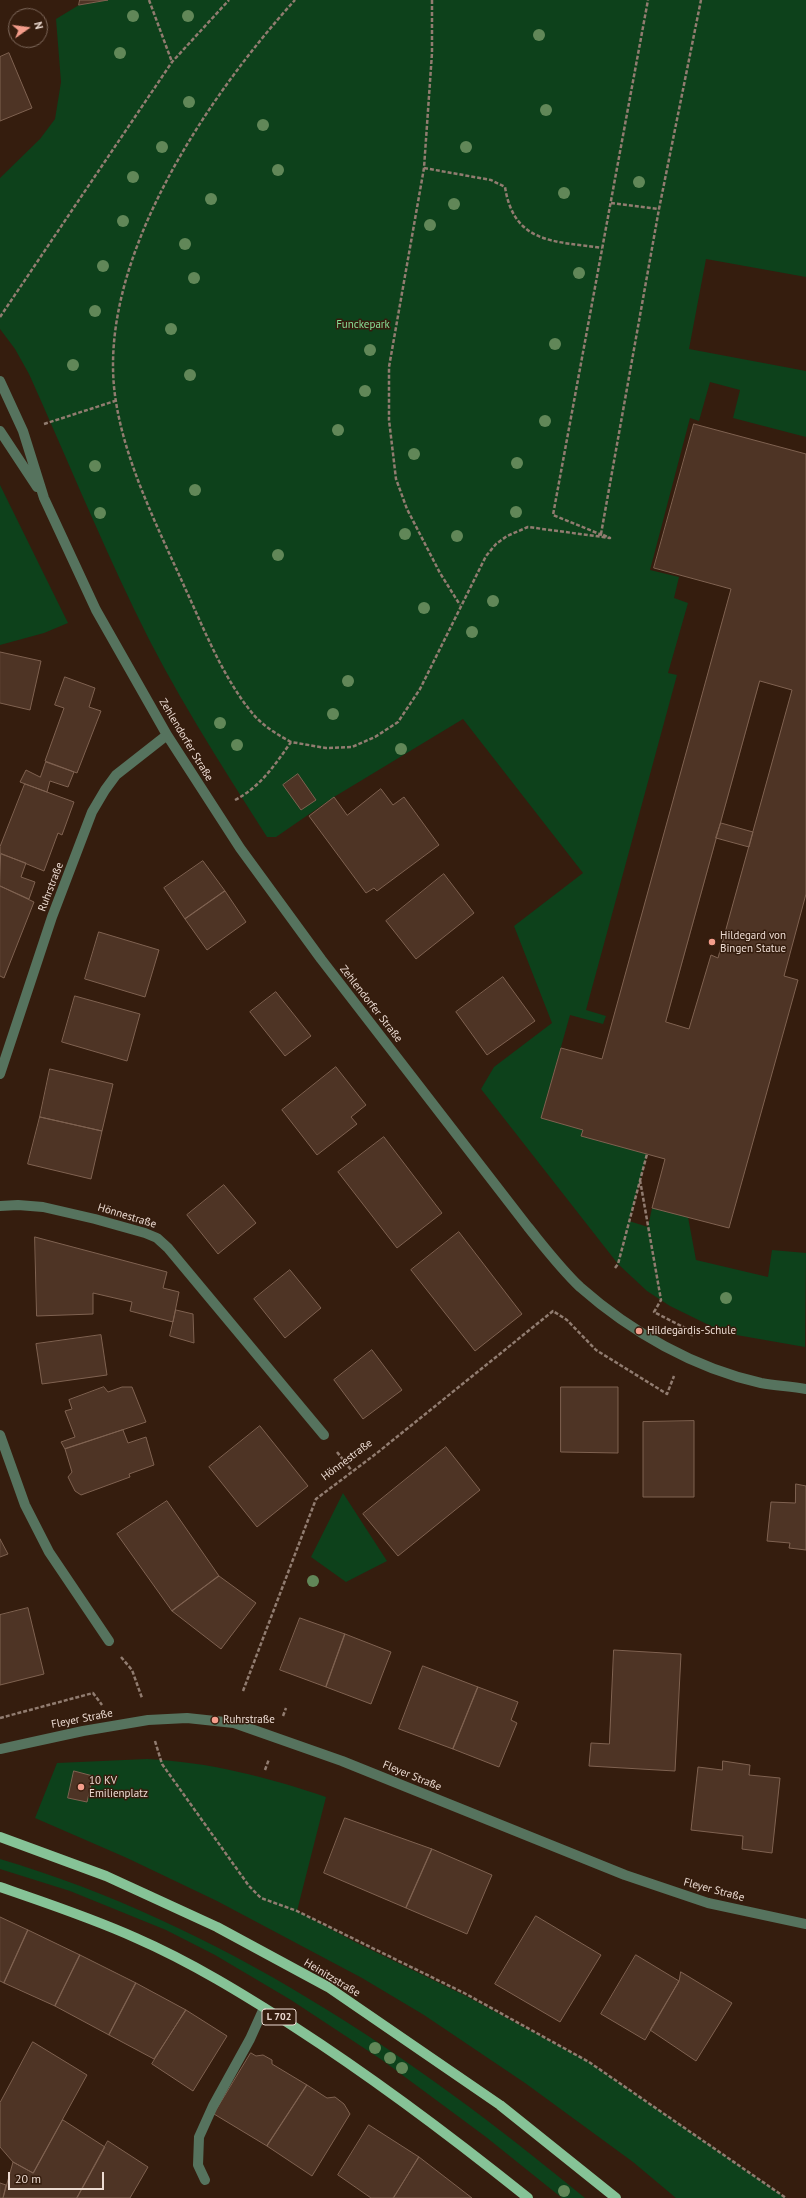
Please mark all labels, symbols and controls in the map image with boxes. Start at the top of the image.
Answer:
north arrow [8,8,48,48]
text: N [31,20,46,31]
park label: Funckepark [336,318,390,332]
street label: Zehlendorfer Straße [156,696,216,784]
street label: Ruhrstraße [36,860,66,914]
place label: Hildegard von Bingen Statue [720,929,786,955]
marker: Hildegard von Bingen Statue [707,937,717,947]
street label: Zehlendorfer Straße [337,963,405,1045]
street label: Hönnestraße [96,1201,158,1231]
place label: Hildegardis-Schule [647,1324,736,1338]
marker: Hildegardis-Schule [634,1326,644,1336]
street label: Hönnestraße [319,1437,375,1483]
street label: Fleyer Straße [50,1707,114,1731]
place label: Ruhrstraße [223,1713,275,1727]
marker: Ruhrstraße [210,1715,220,1725]
street label: Fleyer Straße [381,1758,443,1794]
place label: 10 KV Emilienplatz [89,1774,148,1800]
marker: 10 KV Emilienplatz [76,1782,86,1792]
street label: Fleyer Straße [682,1876,746,1904]
street label: Heinitzstraße [302,1956,362,2000]
road number: L 702 [262,2009,296,2025]
scale bar [10,2164,106,2190]
text: 20 m [15,2171,41,2186]

